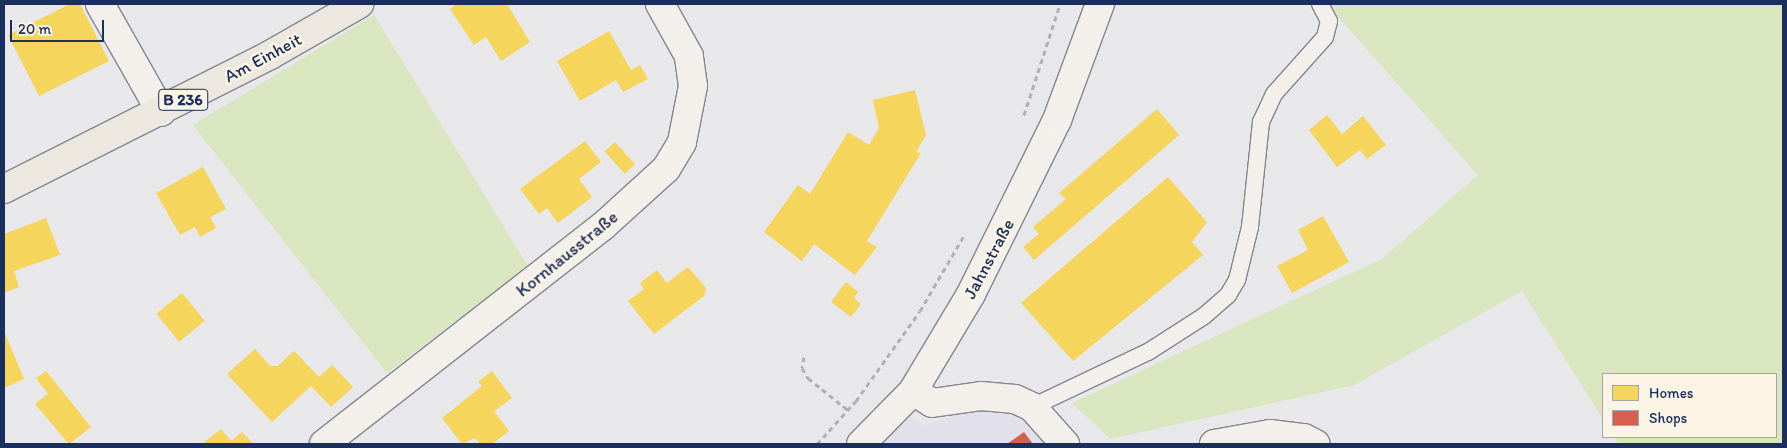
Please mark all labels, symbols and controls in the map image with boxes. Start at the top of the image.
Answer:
scale bar [12,10,106,42]
text: 20 m [18,20,51,38]
street label: Am Einheit [221,29,305,87]
road number: B 236 [158,86,208,114]
street label: Kornhausstraße [512,206,622,302]
street label: Jahnstraße [959,215,1019,303]
legend [1602,373,1777,438]
text: Homes [1649,384,1693,402]
text: Shops [1649,409,1687,427]

